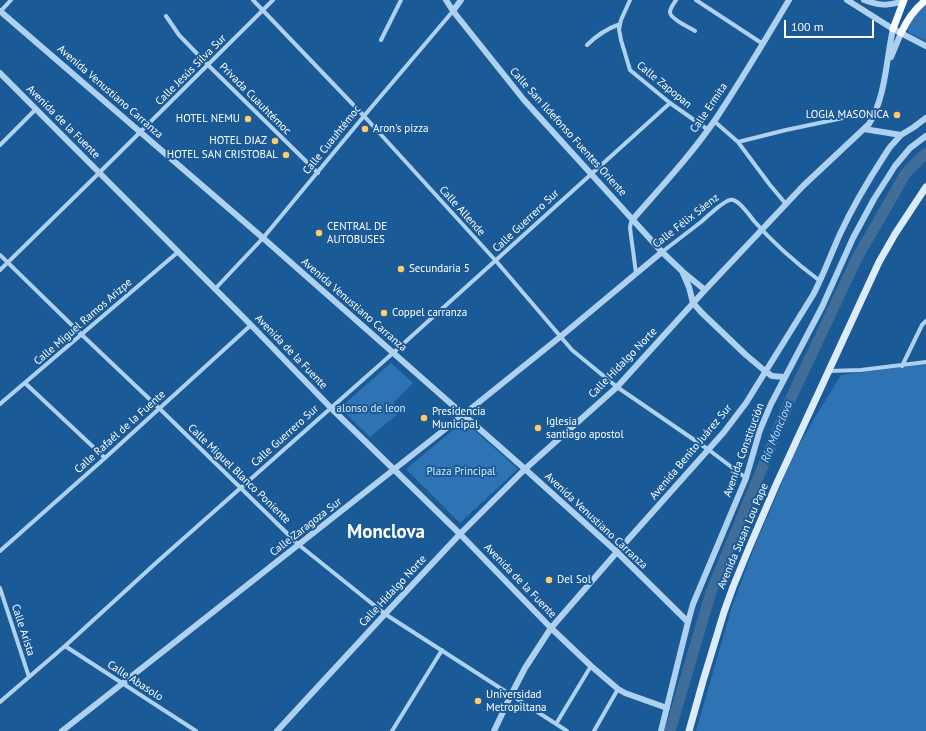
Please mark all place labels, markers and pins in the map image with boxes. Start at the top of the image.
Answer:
place label: LOGIA MASONICA [806,108,889,122]
marker: LOGIA MASONICA [892,110,902,120]
place label: HOTEL NEMU [176,112,240,126]
marker: HOTEL NEMU [243,114,253,124]
place label: Aron's pizza [373,122,429,136]
marker: Aron's pizza [360,124,370,134]
place label: HOTEL DIAZ [209,134,267,148]
marker: HOTEL DIAZ [270,136,280,146]
place label: HOTEL SAN CRISTOBAL [167,148,278,162]
marker: HOTEL SAN CRISTOBAL [281,150,291,160]
place label: CENTRAL DE AUTOBUSES [327,220,387,246]
marker: CENTRAL DE AUTOBUSES [314,228,324,238]
place label: Secundaria 5 [409,262,470,276]
marker: Secundaria 5 [396,264,406,274]
place label: Coppel carranza [392,306,467,320]
marker: Coppel carranza [379,308,389,318]
place label: Presidencia Municipal [432,405,486,431]
marker: Presidencia Municipal [419,413,429,423]
place label: Iglesia santiago apostol [546,415,624,441]
marker: Iglesia santiago apostol [533,423,543,433]
place label: Del Sol [557,573,591,587]
marker: Del Sol [544,575,554,585]
place label: Universidad Metropiltana [486,688,546,714]
marker: Universidad Metropiltana [473,696,483,706]

